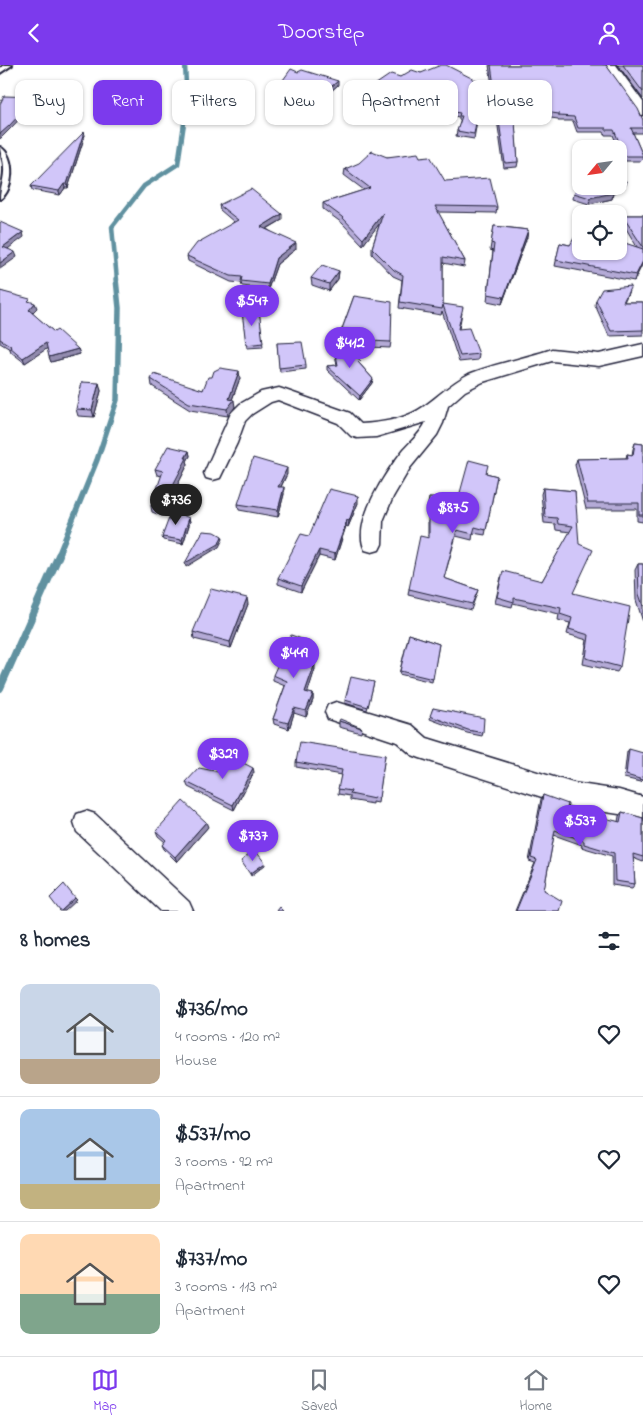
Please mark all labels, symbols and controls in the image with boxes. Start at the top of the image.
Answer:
text: Doorstep [278,17,365,49]
icon: back [20,19,48,47]
icon: person [595,19,623,47]
chip: Buy [15,80,83,125]
chip: Rent [93,80,162,125]
chip: Filters [172,80,255,125]
chip: New [265,80,333,125]
chip: Apartment [343,80,458,125]
chip: House [468,80,552,125]
north arrow [572,140,628,195]
map controls [572,140,627,260]
button: locate [572,205,627,260]
pin: $547 [222,285,282,327]
text: $547 [236,289,268,313]
pin: $412 [320,327,380,369]
text: $412 [335,331,365,355]
pin: $736 [146,483,206,526]
text: $736 [161,488,191,512]
pin: $875 [423,491,483,534]
text: $875 [437,496,469,520]
pin: $449 [264,637,324,679]
text: $449 [280,641,308,665]
pin: $329 [193,737,253,780]
text: $329 [208,742,238,766]
pin: $537 [550,805,610,847]
text: $537 [564,809,596,833]
pin: $737 [223,819,283,862]
text: $737 [238,824,268,848]
text: 8 homes [20,926,90,956]
icon: filters [595,927,623,955]
text: $736/mo [175,995,248,1025]
icon: home [60,1004,120,1064]
icon: heart [595,1020,623,1048]
text: 4 rooms · 120 m² [175,1025,280,1049]
text: House [175,1049,217,1073]
text: $537/mo [175,1120,251,1150]
icon: home [60,1129,120,1189]
icon: heart [595,1145,623,1173]
text: 3 rooms · 92 m² [175,1150,273,1174]
text: Apartment [175,1174,245,1198]
text: $737/mo [175,1245,247,1275]
icon: home [60,1254,120,1314]
icon: heart [595,1270,623,1298]
text: 3 rooms · 113 m² [175,1275,277,1299]
text: Apartment [175,1299,245,1323]
tab: Map [91,1366,119,1417]
tab: Saved [301,1366,337,1417]
tab: Home [519,1366,552,1417]

